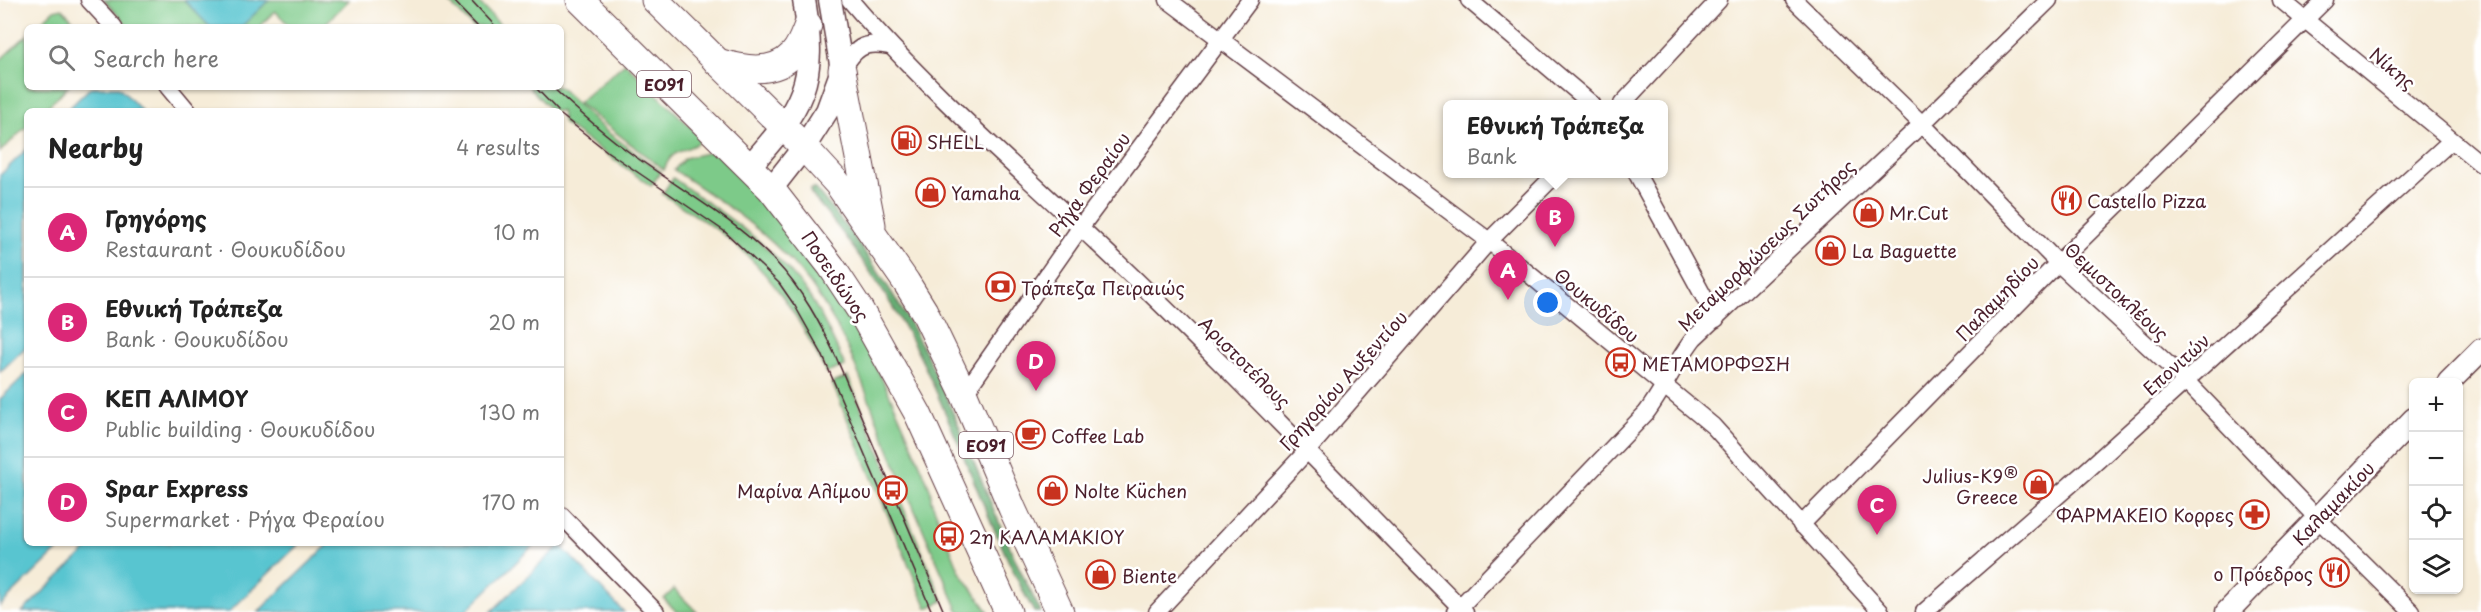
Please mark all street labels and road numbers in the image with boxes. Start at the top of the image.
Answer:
street label: Νίκης [2364,41,2422,95]
road number: ΕΟ91 [637,71,691,97]
street label: Ρήγα Φεραίου [1042,126,1136,242]
street label: Μεταμορφώσεως Σωτήρος [1671,153,1861,337]
street label: Ποσειδώνος [796,225,876,327]
street label: Θεμιστοκλέους [2059,236,2175,346]
street label: Παλαμηδίου [1949,249,2045,347]
street label: Θουκυδίδου [1549,261,1645,349]
street label: Γρηγορίου Αυξεντίου [1273,304,1413,456]
street label: Αριστοτέλους [1193,310,1297,414]
street label: Επονιτών [2137,327,2215,401]
road number: ΕΟ91 [959,432,1013,458]
street label: Καλαμακίου [2286,455,2380,551]

